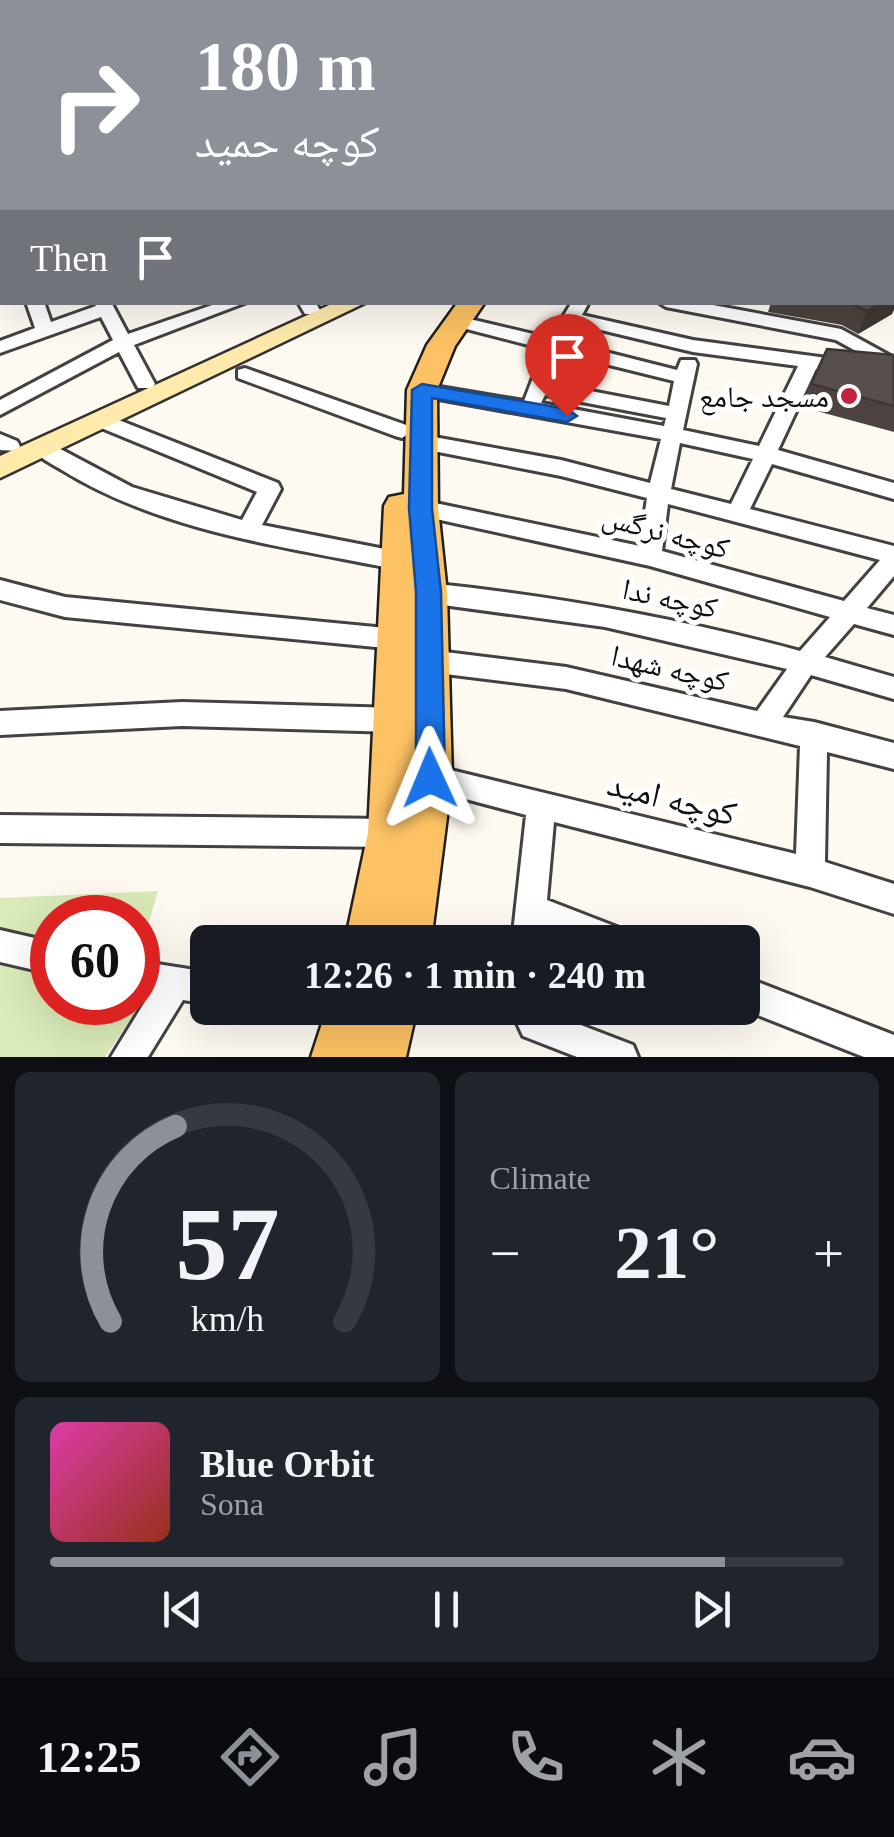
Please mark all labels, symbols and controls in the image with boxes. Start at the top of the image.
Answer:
text: 180 m [195,28,376,105]
icon: right [30,40,160,170]
text: کوچه حمید [195,117,380,167]
icon: arrive [128,230,183,285]
text: Then [30,237,108,279]
pin [525,314,610,417]
icon: arrive [540,329,595,384]
place label: مسجد جامع [699,380,829,416]
marker: مسجد جامع [838,385,860,407]
street label: کوچه نرگس [598,499,733,567]
street label: کوچه ندا [619,572,721,626]
street label: کوچه شهدا [608,639,732,699]
position arrow [378,726,482,830]
street label: کوچه امید [604,764,740,834]
speed limit sign: 60 [30,895,160,1025]
text: 12:26 · 1 min · 240 m [304,954,646,996]
text: Climate [490,1160,591,1196]
text: 57 [175,1186,279,1301]
text: 21° [614,1211,719,1294]
text: − [490,1223,521,1284]
text: + [813,1223,844,1284]
text: km/h [191,1299,264,1339]
text: Blue Orbit [200,1443,374,1485]
text: Sona [200,1486,264,1522]
icon: previous [155,1582,210,1637]
icon: pause [419,1582,474,1637]
icon: next [684,1582,739,1637]
icon: directions [215,1722,285,1792]
icon: music [358,1722,428,1792]
icon: phone [501,1722,571,1792]
icon: climate [644,1722,714,1792]
icon: car [787,1722,857,1792]
text: 12:25 [37,1732,142,1782]

